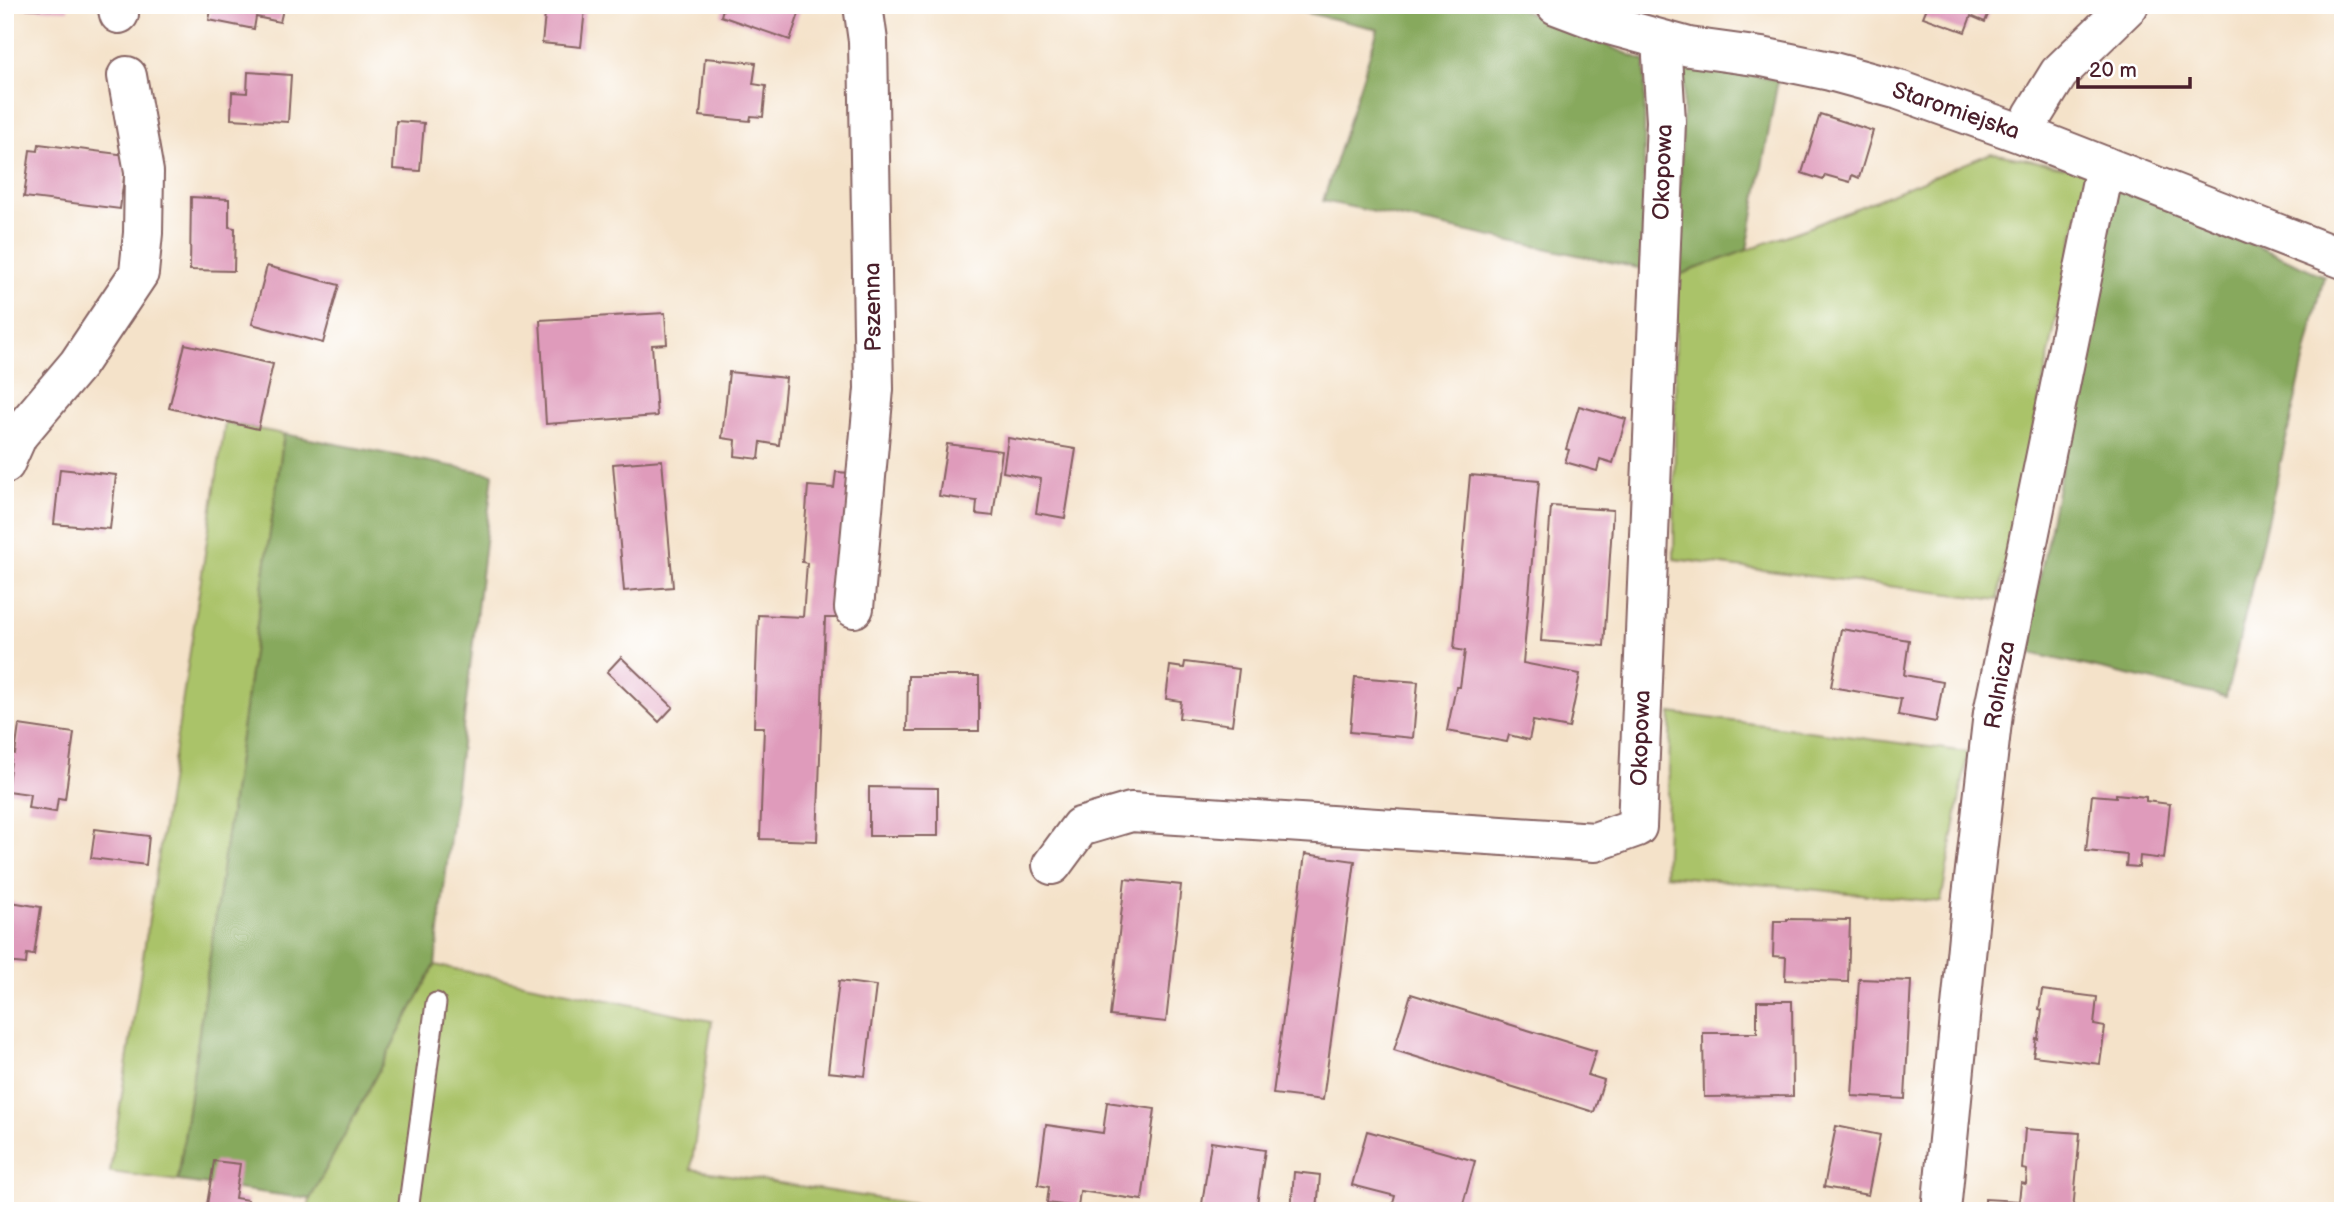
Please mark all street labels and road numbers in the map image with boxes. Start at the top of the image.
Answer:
street label: Staromiejska [1889,76,2023,146]
street label: Okopowa [1647,124,1679,220]
street label: Pszenna [858,262,888,352]
street label: Rolnicza [1978,639,2022,731]
street label: Okopowa [1625,690,1657,786]

